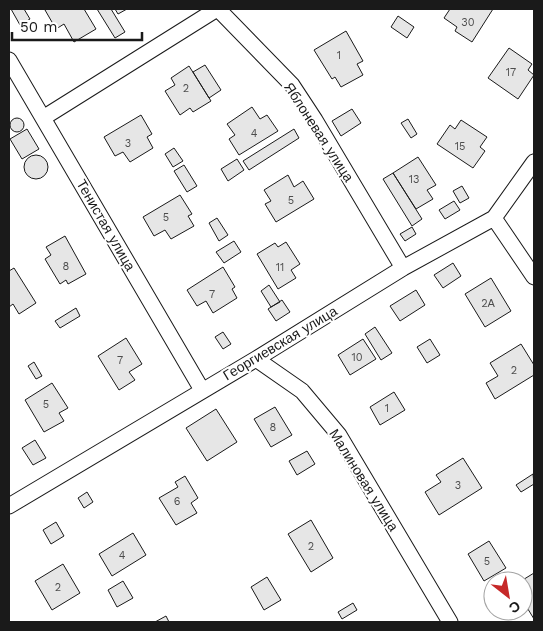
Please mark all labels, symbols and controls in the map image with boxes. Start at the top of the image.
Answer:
scale bar [12,10,142,42]
house number: 30 [461,16,475,29]
text: 50 m [20,18,57,36]
house number: 1 [337,49,341,62]
house number: 17 [506,66,516,79]
street label: Яблоневая улица [281,79,357,185]
house number: 2 [183,82,189,95]
house number: 4 [251,127,258,140]
house number: 3 [125,137,131,150]
house number: 15 [455,140,465,153]
house number: 13 [409,173,419,186]
street label: Тенистая улица [73,176,139,274]
house number: 5 [288,194,294,207]
house number: 5 [163,211,169,224]
house number: 8 [63,260,70,273]
house number: 11 [276,261,284,274]
house number: 7 [209,288,215,301]
house number: 2А [481,297,496,310]
street label: Георгиевская улица [220,303,340,383]
house number: 10 [351,351,363,364]
house number: 7 [117,354,123,367]
house number: 2 [511,364,517,377]
house number: 5 [43,398,49,411]
house number: 1 [385,402,389,415]
house number: 8 [270,421,277,434]
street label: Малиновая улица [326,426,402,534]
house number: 3 [455,479,461,492]
house number: 6 [174,495,181,508]
house number: 2 [308,540,314,553]
house number: 4 [119,549,126,562]
house number: 5 [484,555,490,568]
north arrow [483,571,533,621]
house number: 2 [55,581,61,594]
text: С [506,598,523,617]

